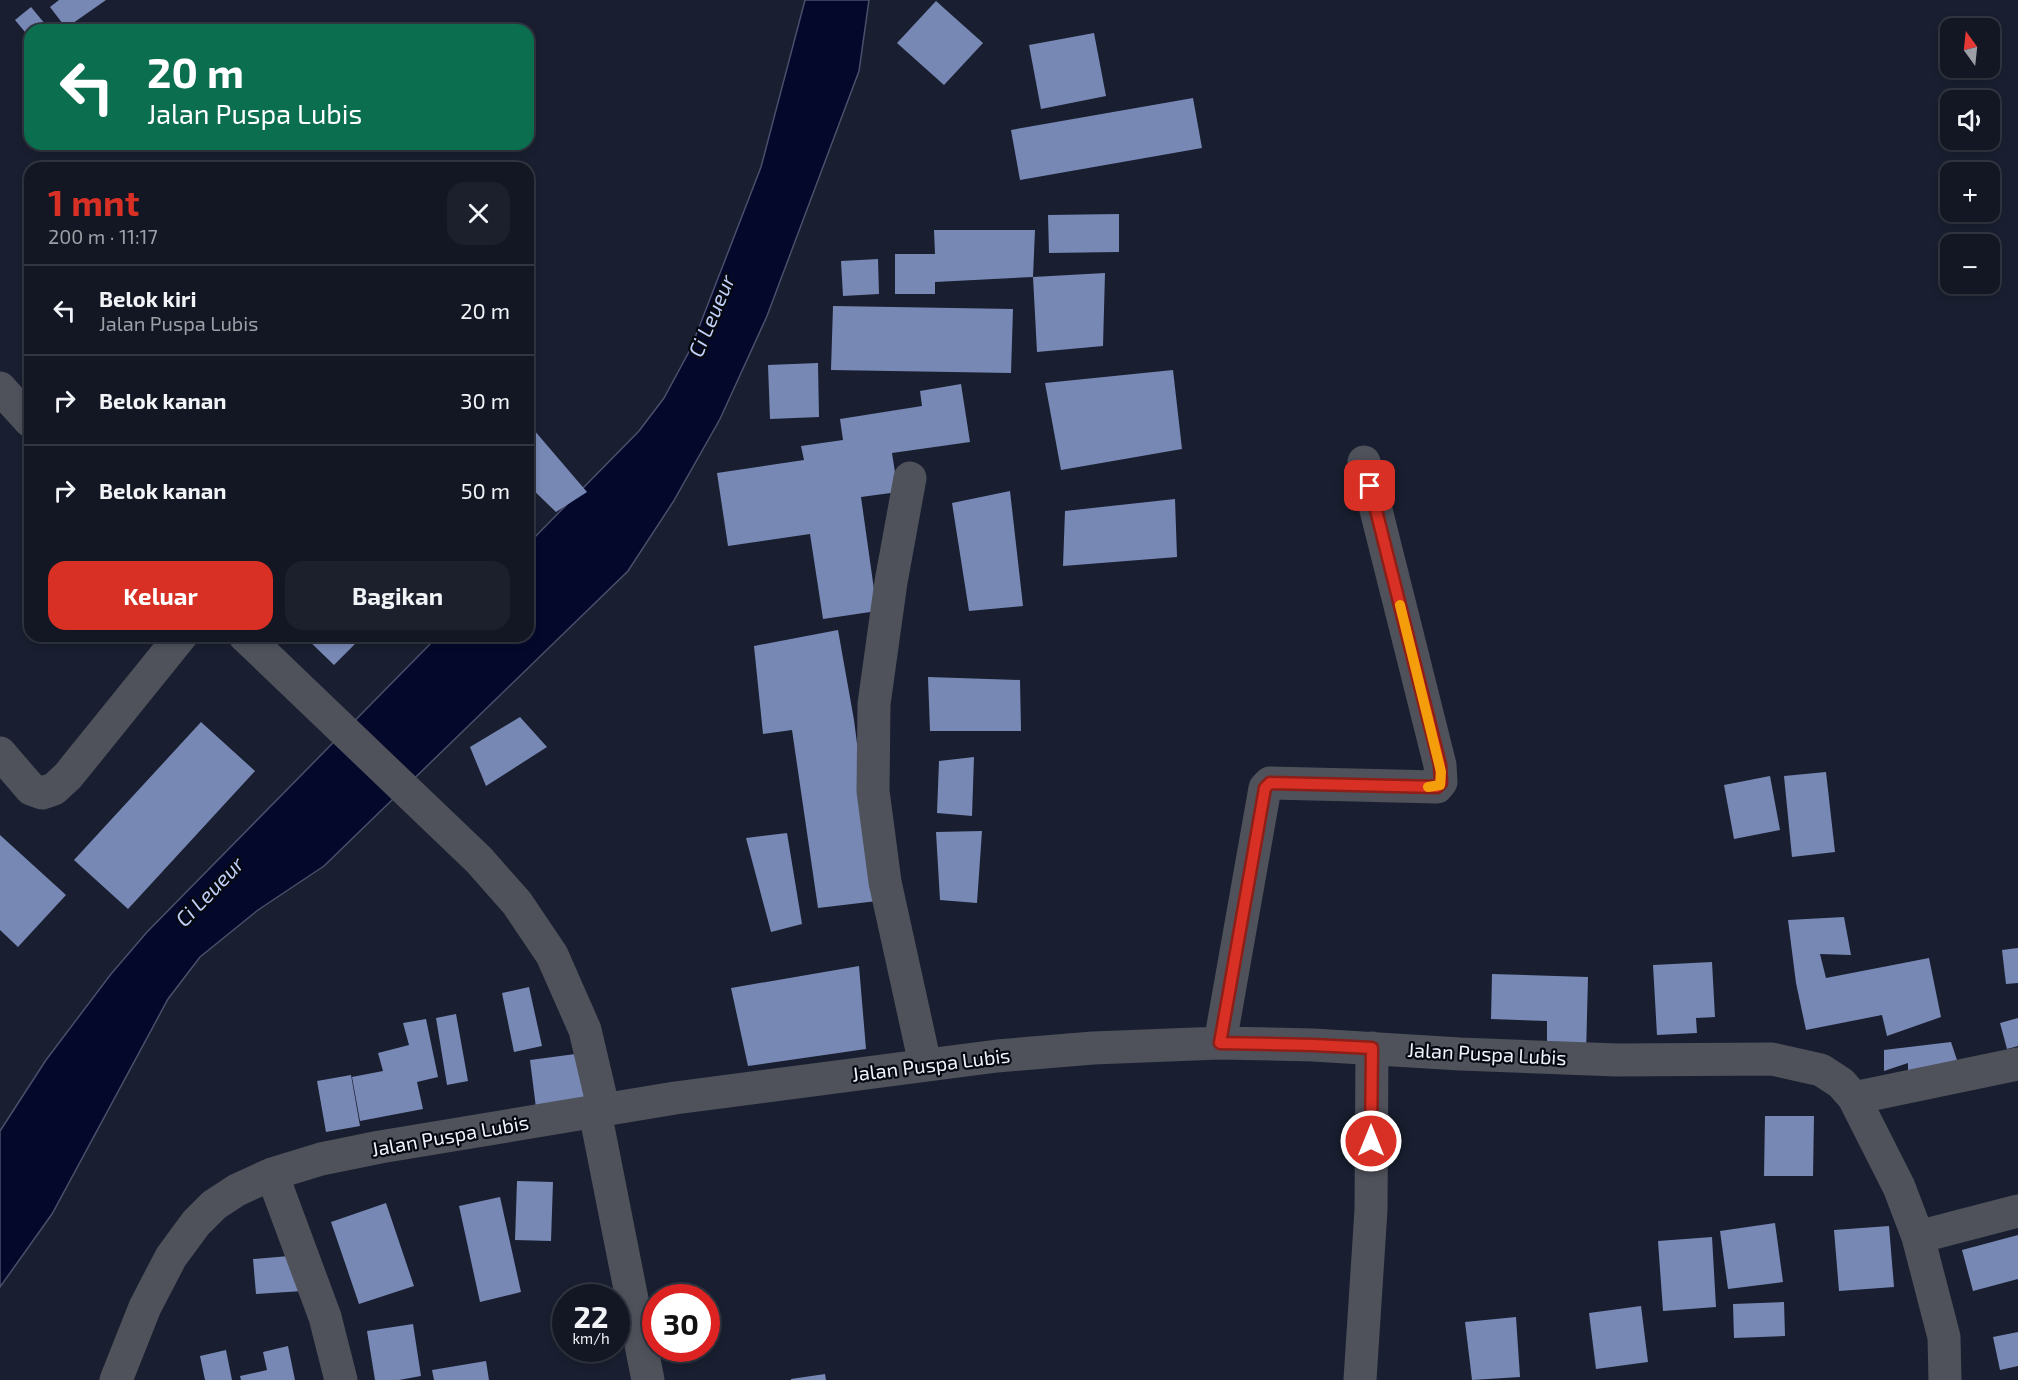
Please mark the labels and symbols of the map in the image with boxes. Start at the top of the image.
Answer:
north arrow [1940,18,2000,78]
water label: Ci Leueur [682,270,739,360]
pin [1344,460,1395,511]
water label: Ci Leueur [170,851,249,931]
street label: Jalan Puspa Lubis [1407,1037,1567,1069]
street label: Jalan Puspa Lubis [850,1042,1011,1086]
street label: Jalan Puspa Lubis [369,1109,530,1161]
position arrow [1339,1109,1403,1173]
speed limit sign: 30 [642,1284,720,1362]

